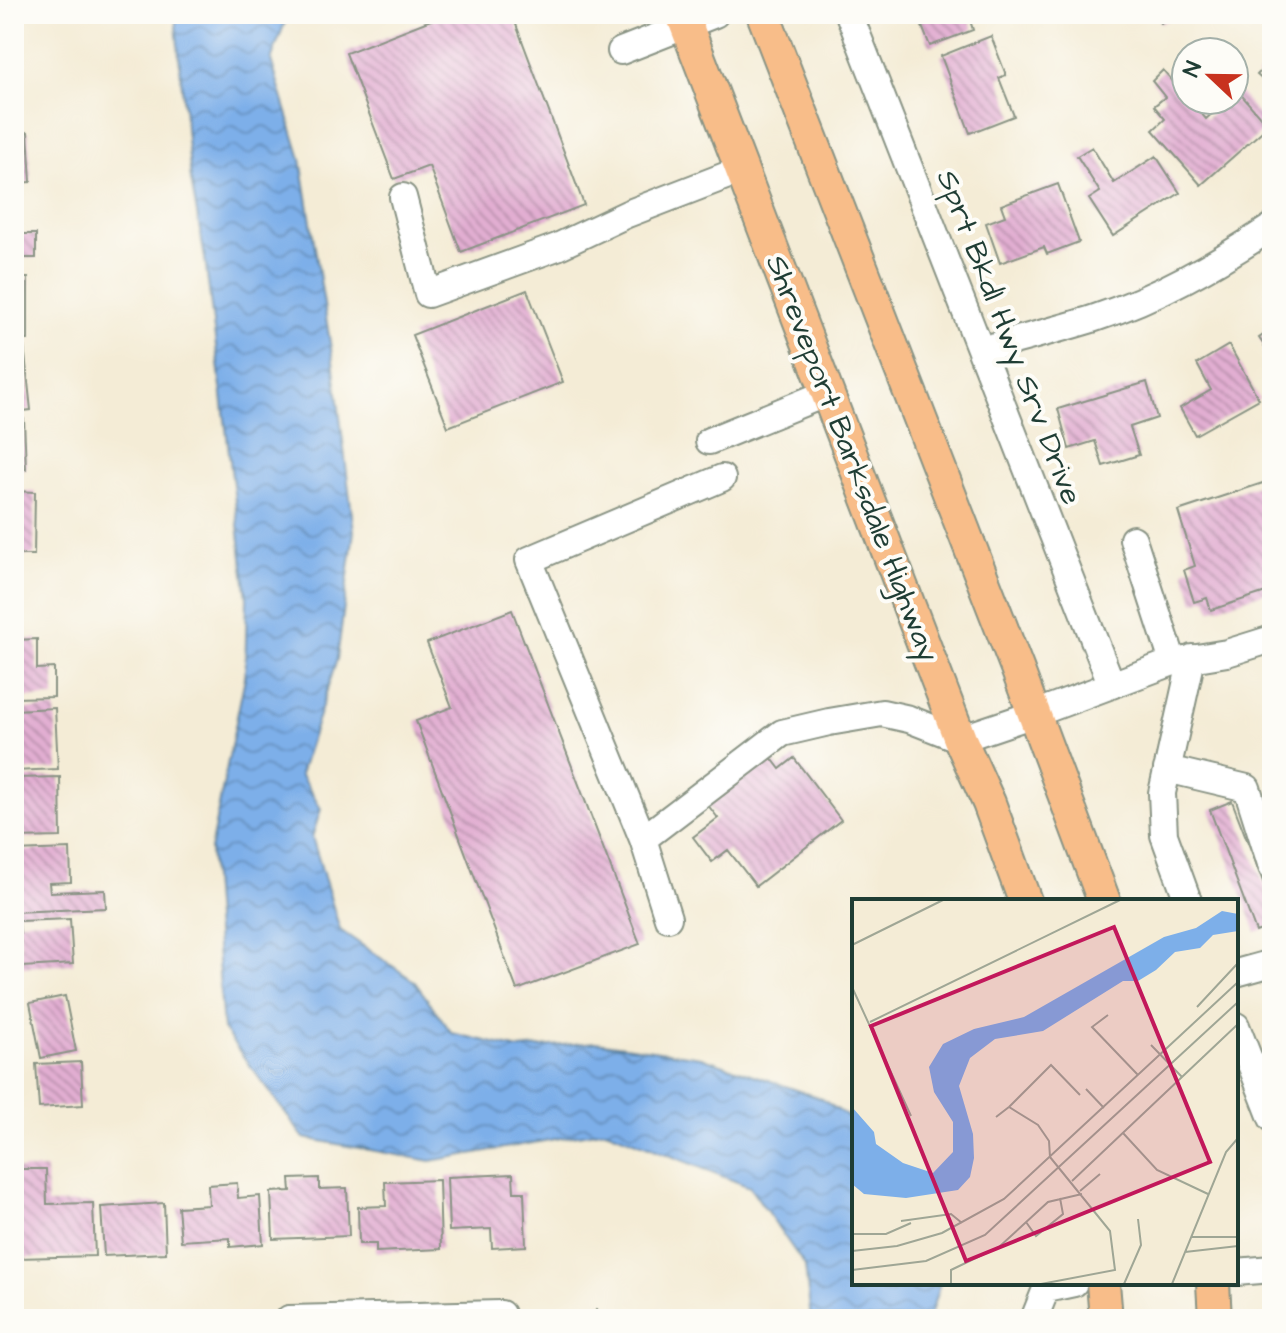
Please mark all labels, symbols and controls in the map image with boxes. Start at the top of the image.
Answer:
north arrow [1170,36,1250,116]
text: N [1176,57,1210,81]
street label: Sprt Bkdl Hwy Srv Drive [925,164,1092,511]
street label: Shreveport Barksdale Highway [754,249,949,668]
inset map [852,899,1238,1285]

